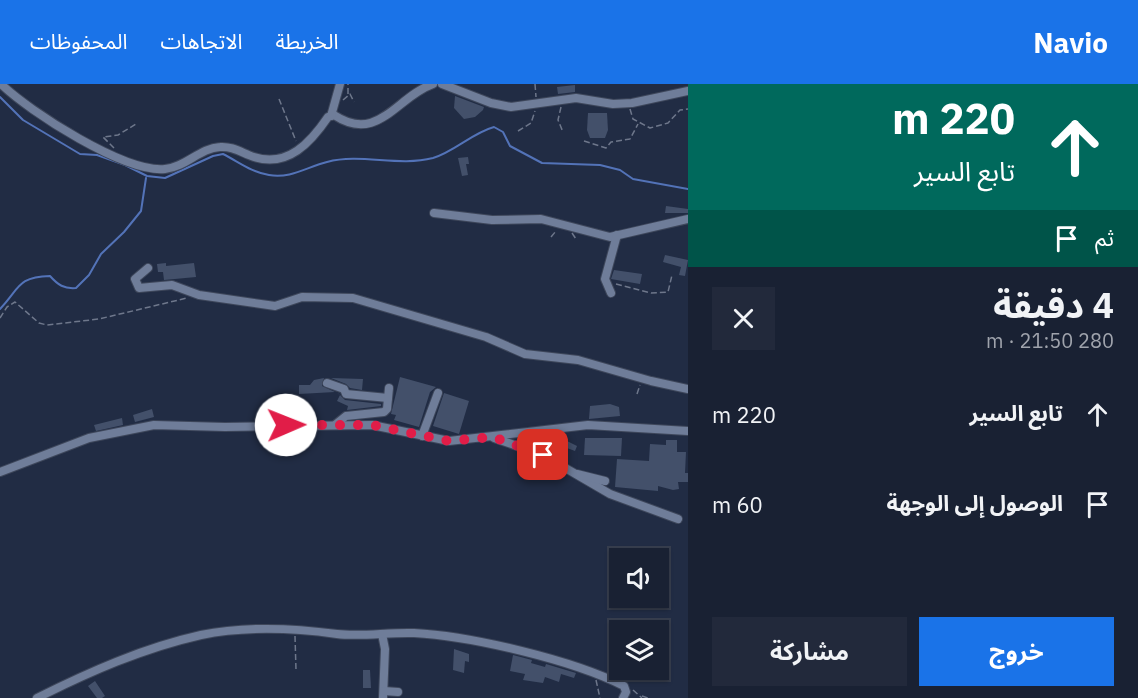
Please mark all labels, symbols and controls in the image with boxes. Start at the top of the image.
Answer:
text: Navio [1033,24,1108,61]
text: المحفوظات [30,27,127,55]
text: الاتجاهات [160,27,242,55]
text: الخريطة [275,27,338,55]
text: 220 m [892,91,1015,146]
icon: ahead [1036,108,1114,186]
text: تابع السير [914,153,1015,188]
icon: arrive [1050,222,1083,255]
text: ثم [1095,223,1114,252]
text: 4 دقيقة [993,281,1114,328]
button: close [712,287,775,350]
text: 280 m · 21:50 [986,327,1114,354]
position arrow [254,393,318,457]
text: تابع السير [970,398,1063,427]
icon: ahead [1081,398,1114,431]
text: 220 m [712,400,776,429]
pin [517,429,568,480]
icon: arrive [526,438,559,471]
text: الوصول إلى الوجهة [886,488,1063,517]
icon: arrive [1081,488,1114,521]
text: 60 m [712,490,763,519]
map controls [609,548,669,680]
button: sound [609,548,669,608]
button: مشاركة [712,617,907,686]
button: خروج [919,617,1114,686]
button: layers [609,620,669,680]

